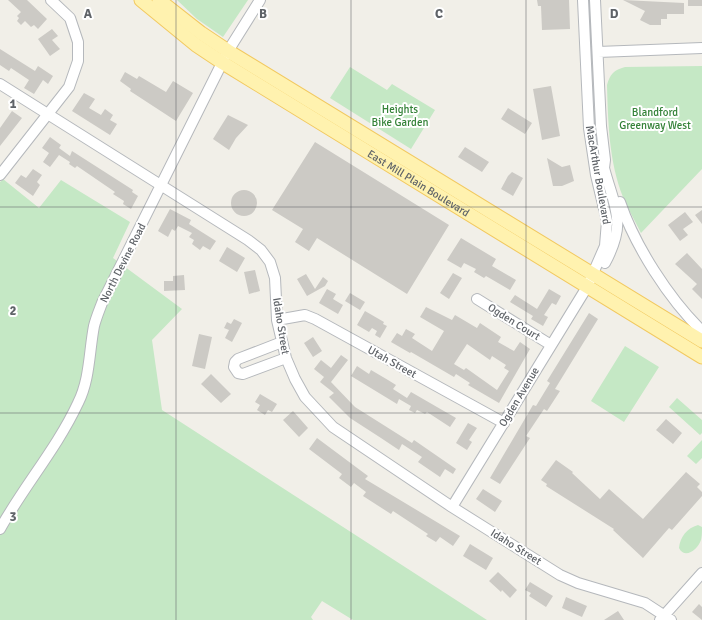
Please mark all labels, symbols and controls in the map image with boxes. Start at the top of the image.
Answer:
text: A [84,6,93,22]
text: B [259,6,267,22]
text: C [435,6,443,22]
text: D [610,6,619,22]
text: 1 [9,96,17,112]
park label: Heights Bike Garden [372,103,428,129]
park label: Blandford Greenway West [619,106,691,132]
street label: MacArthur Boulevard [583,125,613,226]
street label: East Mill Plain Boulevard [365,147,472,219]
street label: North Devine Road [97,221,149,305]
street label: Idaho Street [270,297,292,356]
street label: Ogden Court [485,301,543,343]
text: 2 [9,303,17,319]
street label: Utah Street [365,343,419,381]
street label: Ogden Avenue [496,365,542,429]
text: 3 [9,509,17,525]
street label: Idaho Street [488,526,544,568]

